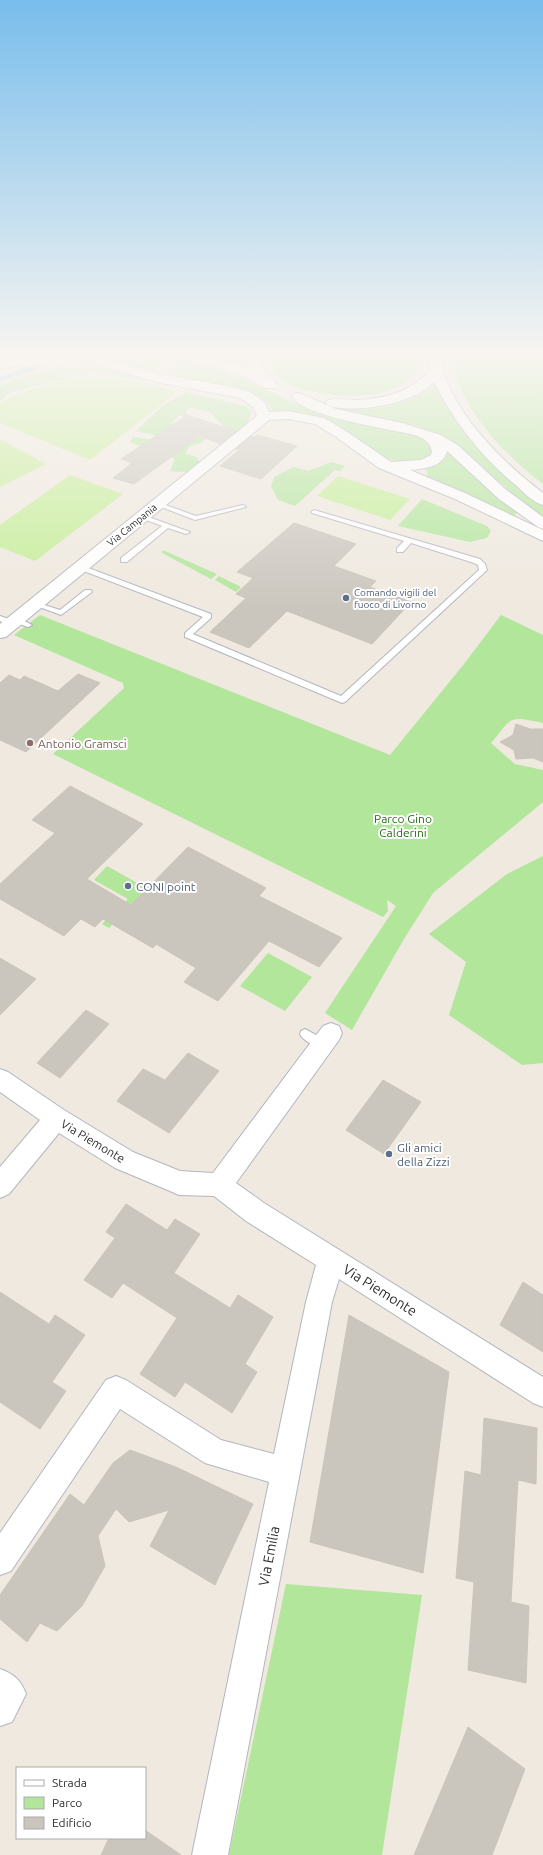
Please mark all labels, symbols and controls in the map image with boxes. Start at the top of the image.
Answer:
street label: Via Campania [105,502,159,548]
place label: Comando vigili del fuoco di Livorno [354,587,437,610]
marker: Comando vigili del fuoco di Livorno [341,593,351,603]
place label: Antonio Gramsci [38,737,127,750]
marker: Antonio Gramsci [25,738,35,748]
park label: Parco Gino Calderini [374,812,432,839]
place label: CONI point [136,880,196,893]
marker: CONI point [123,881,133,891]
street label: Via Piemonte [59,1117,127,1165]
place label: Gli amici della Zizzi [397,1141,450,1168]
marker: Gli amici della Zizzi [384,1149,394,1159]
street label: Via Piemonte [340,1261,420,1319]
street label: Via Emilia [255,1525,283,1587]
legend [16,1767,146,1839]
text: Strada [52,1776,87,1789]
text: Parco [52,1796,82,1809]
text: Edificio [52,1816,92,1829]

